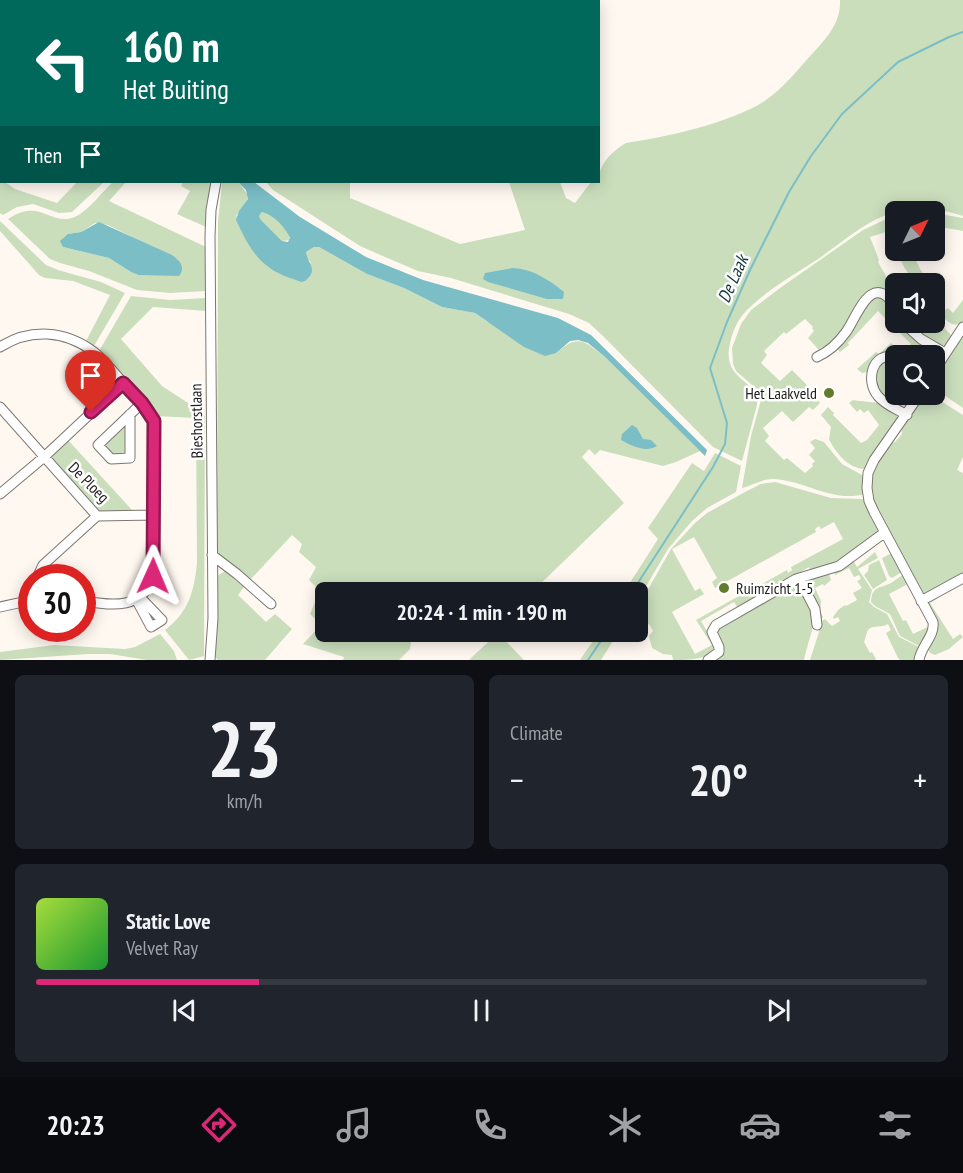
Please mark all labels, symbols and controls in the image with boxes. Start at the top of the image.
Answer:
text: 160 m [123,19,220,74]
icon: left [24,24,102,102]
text: Het Buiting [123,72,229,106]
icon: arrive [74,138,107,171]
text: Then [24,141,62,169]
north arrow [885,201,945,261]
map controls [885,201,945,405]
water label: De Laak [712,250,754,306]
button: sound [885,273,945,333]
button: search [885,345,945,405]
pin [65,350,116,412]
icon: arrive [74,359,107,392]
street label: Bieshorstlaan [185,383,207,459]
place label: Het Laakveld [745,383,817,403]
marker: Het Laakveld [822,386,836,400]
street label: De Ploeg [64,457,114,507]
position arrow [121,544,185,608]
speed limit sign: 30 [18,564,96,642]
place label: Ruimzicht 1-5 [736,578,813,598]
marker: Ruimzicht 1-5 [717,581,731,595]
text: 20:24 · 1 min · 190 m [396,598,567,626]
text: 23 [207,698,282,799]
text: Climate [510,720,563,746]
text: 20° [689,750,748,808]
text: − [510,758,524,801]
text: + [913,758,927,801]
text: km/h [227,788,262,814]
text: Static Love [126,907,211,935]
text: Velvet Ray [126,935,198,961]
icon: previous [168,994,201,1027]
icon: pause [465,994,498,1027]
icon: next [762,994,795,1027]
icon: directions [198,1104,240,1146]
icon: music [333,1104,375,1146]
icon: phone [469,1104,511,1146]
icon: climate [604,1104,646,1146]
icon: car [739,1104,781,1146]
icon: filters [874,1104,916,1146]
text: 20:23 [47,1108,105,1142]

